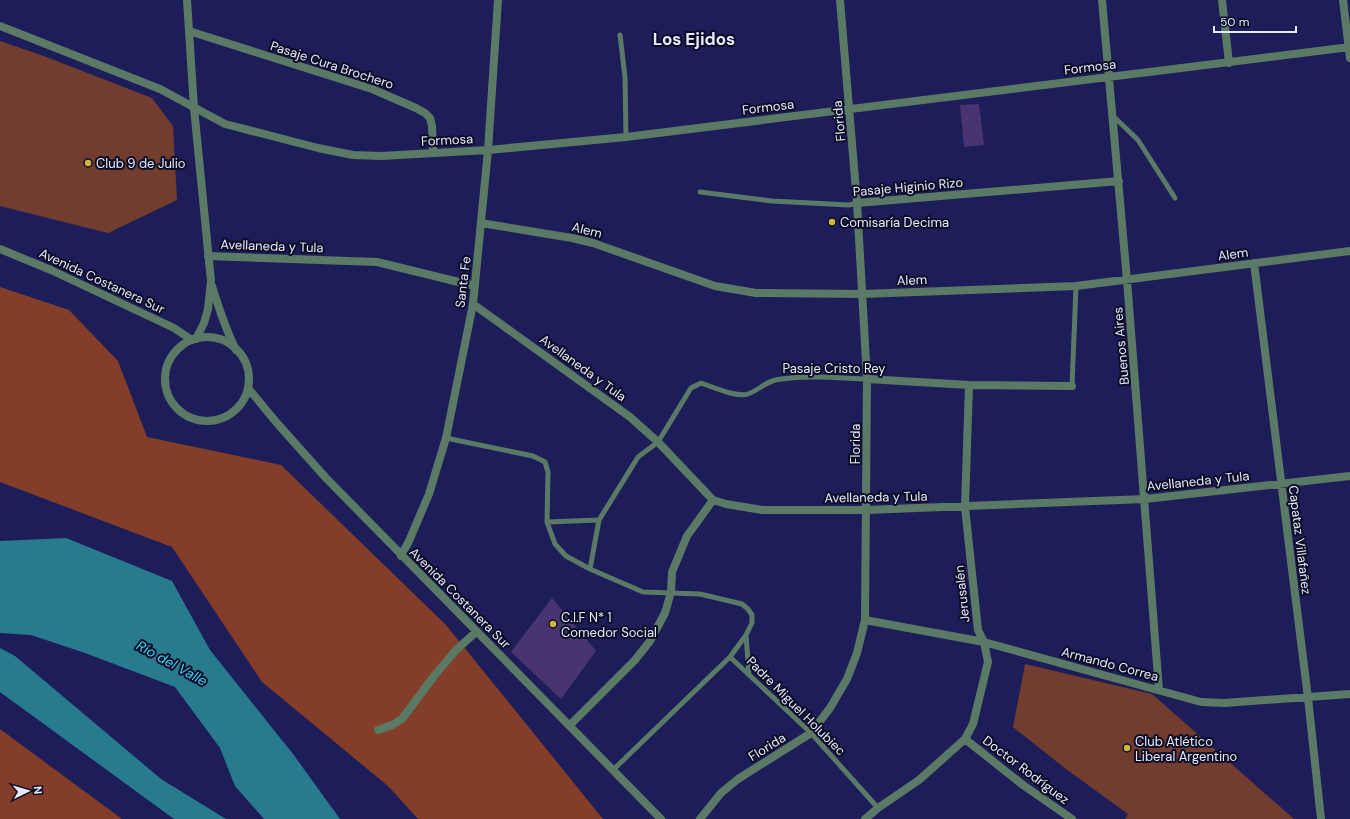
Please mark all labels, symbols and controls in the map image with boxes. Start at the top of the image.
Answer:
scale bar [1214,8,1296,34]
text: 50 m [1220,14,1249,30]
district label: Los Ejidos [653,28,735,50]
street label: Pasaje Cura Brochero [268,37,396,93]
street label: Formosa [1063,55,1117,79]
street label: Formosa [741,95,795,119]
street label: Florida [829,100,849,142]
street label: Formosa [421,130,473,150]
place label: Club 9 de Julio [96,155,186,172]
marker: Club 9 de Julio [83,158,93,168]
street label: Pasaje Higinio Rizo [852,174,964,200]
place label: Comisaría Decima [840,214,949,231]
marker: Comisaría Decima [827,217,837,227]
street label: Alem [570,218,604,242]
street label: Avellaneda y Tula [220,236,324,256]
street label: Alem [1217,243,1249,265]
street label: Avenida Costanera Sur [37,244,168,318]
street label: Santa Fe [451,255,475,309]
street label: Alem [896,271,928,289]
street label: Buenos Aires [1109,306,1133,386]
street label: Avellaneda y Tula [536,331,630,405]
street label: Pasaje Cristo Rey [782,360,886,377]
street label: Florida [847,424,864,464]
street label: Avellaneda y Tula [1146,467,1250,495]
street label: Capataz Villafañez [1285,485,1315,596]
street label: Avellaneda y Tula [824,488,928,506]
street label: Avenida Costanera Sur [406,544,514,652]
street label: Jerusalén [951,565,973,623]
place label: C.I.F N* 1 Comedor Social [561,609,657,641]
marker: C.I.F N* 1 Comedor Social [548,619,558,629]
water label: Río del Valle [133,636,211,690]
street label: Armando Correa [1060,643,1160,685]
street label: Padre Miguel Holubiec [743,653,849,759]
street label: Florida [745,729,789,765]
street label: Doctor Rodríguez [979,732,1073,808]
place label: Club Atlético Liberal Argentino [1135,733,1238,765]
marker: Club Atlético Liberal Argentino [1122,743,1132,753]
north arrow [8,771,48,811]
text: N [31,786,45,795]

